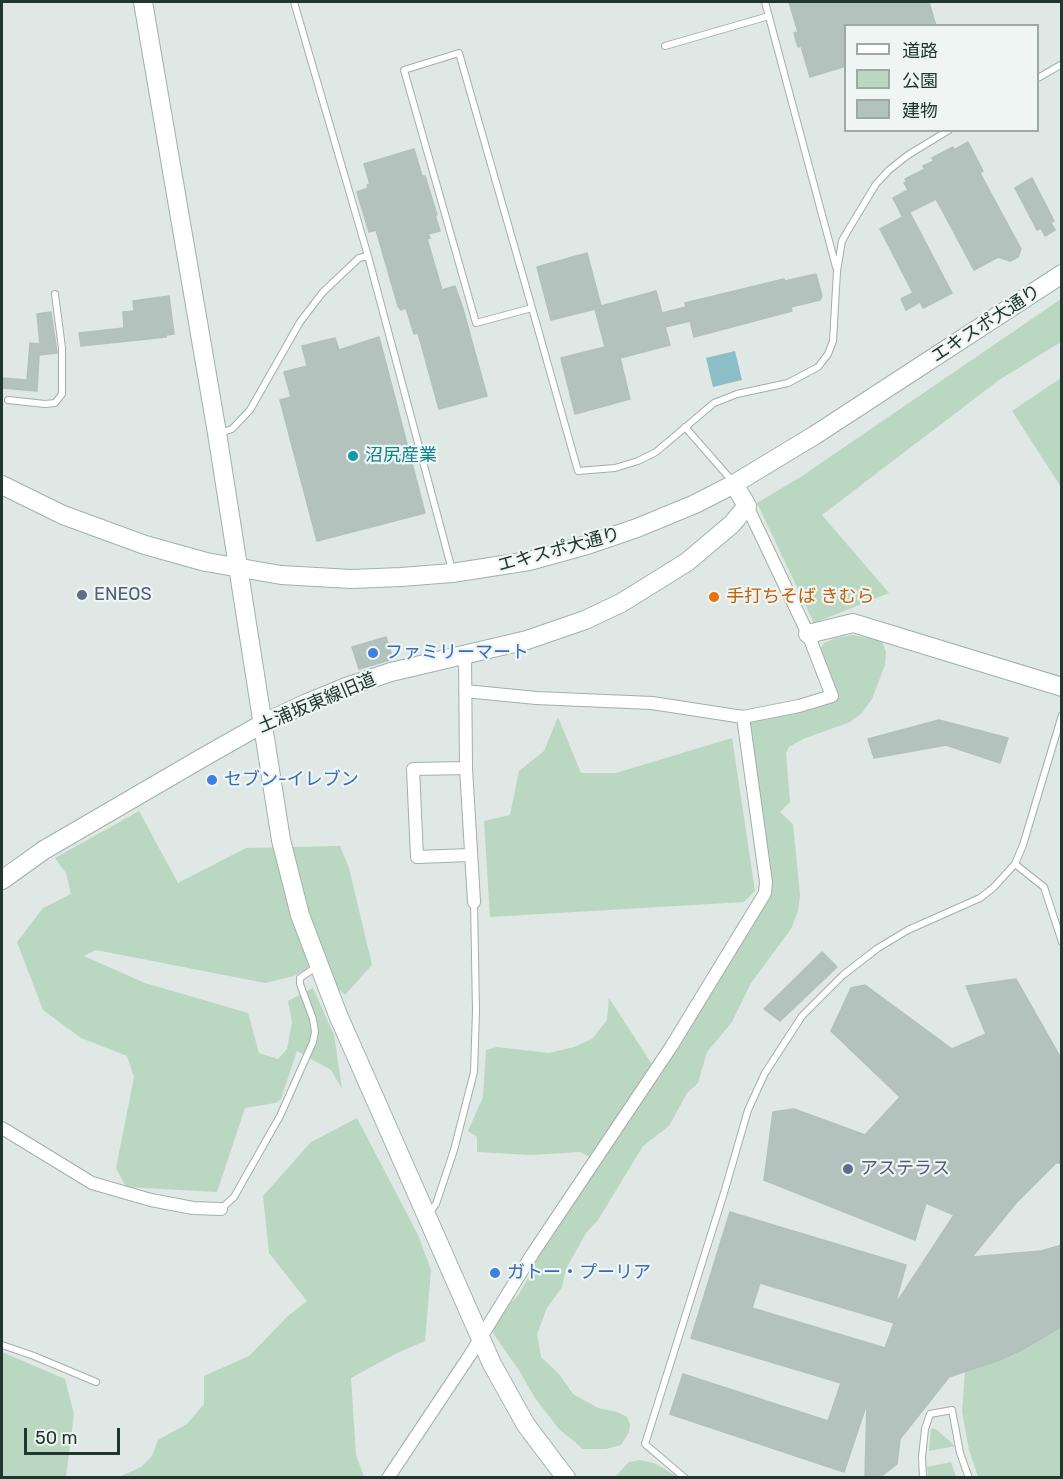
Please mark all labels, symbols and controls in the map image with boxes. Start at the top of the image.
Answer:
legend [844,24,1039,132]
text: 道路 [902,40,938,62]
text: 公園 [902,70,938,92]
text: 建物 [902,100,938,122]
street label: エキスポ大通り [927,281,1045,367]
place label: 沼尻産業 [365,445,437,467]
marker: 沼尻産業 [346,449,360,463]
street label: エキスポ大通り [495,523,623,577]
place label: ENEOS [94,584,152,606]
place label: 手打ちそば きむら [726,586,874,608]
marker: ENEOS [75,588,89,602]
marker: 手打ちそば きむら [707,590,721,604]
place label: ファミリーマート [385,642,529,664]
marker: ファミリーマート [366,646,380,660]
street label: 土浦坂東線旧道 [255,668,379,738]
place label: セブン-イレブン [224,769,359,791]
marker: セブン-イレブン [205,773,219,787]
place label: アステラス [860,1158,950,1180]
marker: アステラス [841,1162,855,1176]
place label: ガトー・プーリア [507,1262,651,1284]
marker: ガトー・プーリア [488,1266,502,1280]
scale bar [27,1416,123,1454]
text: 50 m [35,1427,78,1449]

